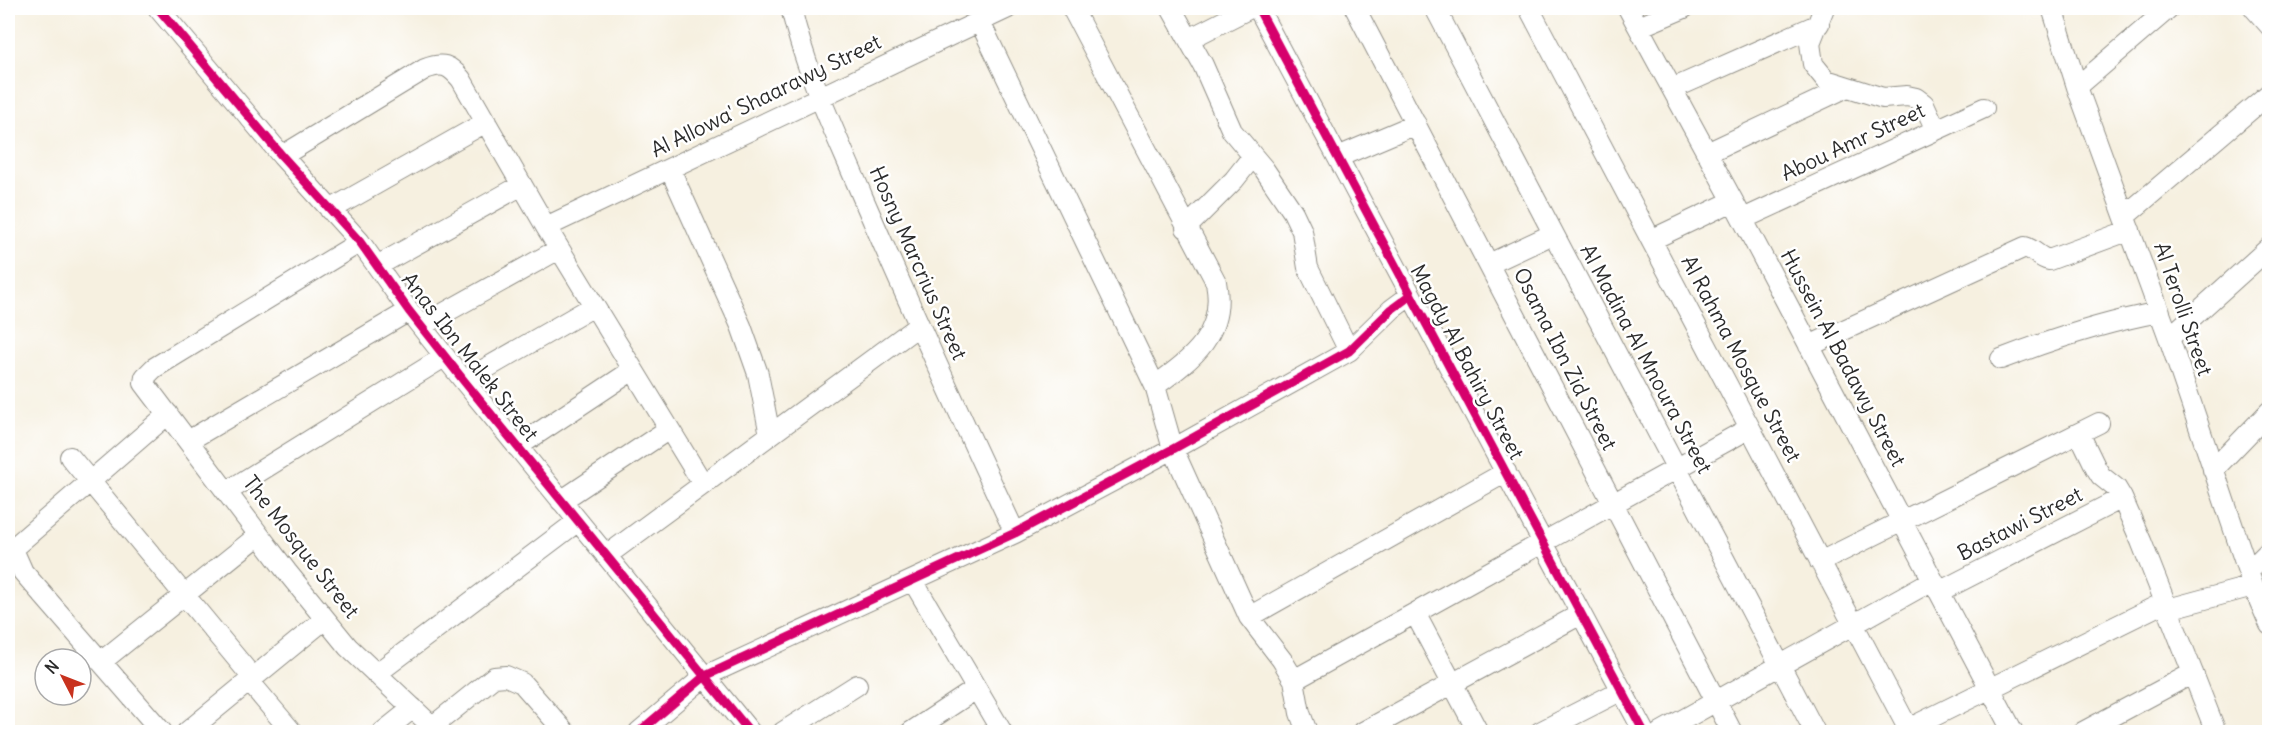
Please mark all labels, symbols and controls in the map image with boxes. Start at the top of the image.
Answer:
street label: Al Allowa' Shaarawy Street [646,28,885,163]
street label: Abou Amr Street [1777,96,1929,187]
street label: Hosny Marcrius Street [864,162,973,364]
street label: Al Madina Al Mnoura Street [1574,239,1718,478]
street label: Al Terolli Street [2148,239,2219,379]
street label: Hussein Al Badawy Street [1775,244,1912,471]
street label: Al Rahma Mosque Street [1675,251,1807,467]
street label: Magdy Al Bahiry Street [1405,260,1530,464]
street label: Osama Ibn Zid Street [1508,263,1623,455]
street label: Anas Ibn Malek Street [396,267,545,446]
street label: The Mosque Street [237,470,366,623]
street label: Bastawi Street [1953,481,2087,567]
north arrow [33,647,93,707]
text: N [41,656,63,678]

